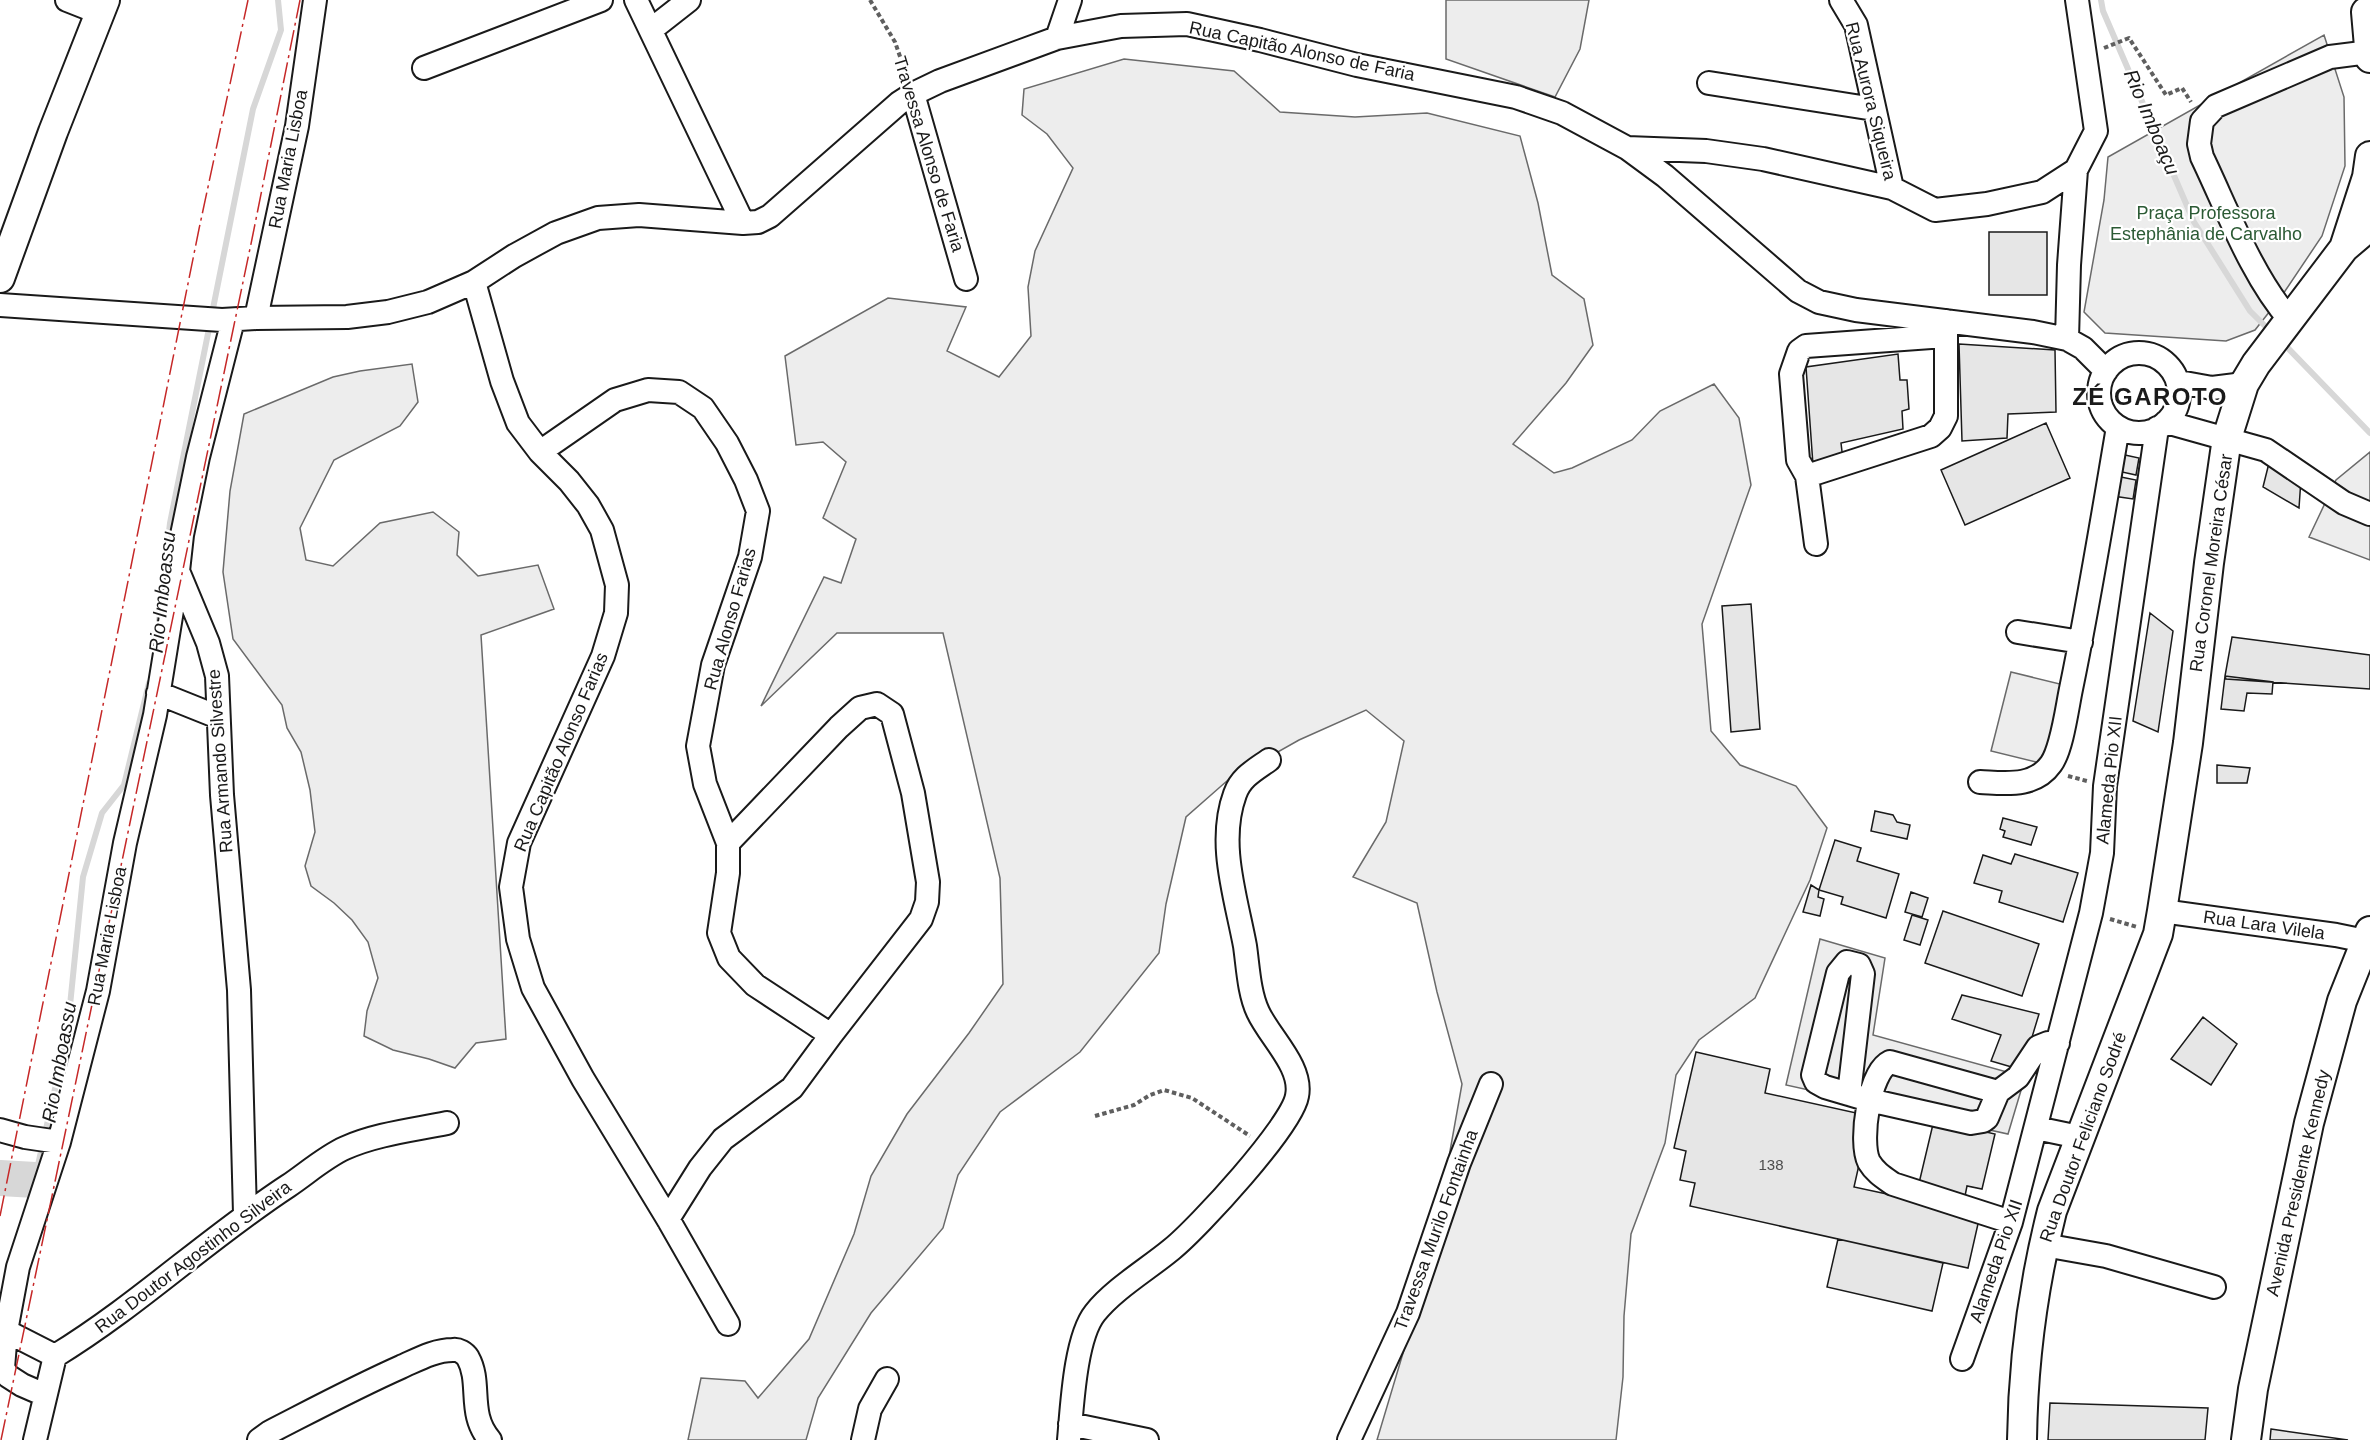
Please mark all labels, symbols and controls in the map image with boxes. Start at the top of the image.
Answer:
street label: Rua Capitão Alonso de Faria [1187,17,1418,85]
street label: Rua Aurora Siqueira [1842,20,1901,183]
street label: Travessa Alonso de Faria [890,54,969,255]
water label: Rio Imboaçu [2120,66,2184,178]
street label: Rua Maria Lisboa [265,87,311,230]
park label: Praça Professora Estephânia de Carvalho [2110,203,2302,244]
district label: ZÉ GAROTO [2072,383,2228,410]
street label: Rua Coronel Moreira César [2186,453,2236,673]
water label: Rio Imboassu [145,530,179,654]
street label: Rua Alonso Farias [700,546,760,692]
street label: Rua Capitão Alonso Farias [510,650,612,854]
street label: Rua Armando Silvestre [204,668,236,854]
street label: Alameda Pio XII [2092,715,2126,845]
street label: Rua Maria Lisboa [84,864,130,1007]
street label: Rua Lara Vilela [2202,907,2327,944]
water label: Rio Imboassu [38,1000,80,1124]
street label: Rua Doutor Feliciano Sodré [2036,1029,2130,1245]
street label: Avenida Presidente Kennedy [2262,1068,2334,1298]
street label: Travessa Murilo Fontainha [1390,1126,1482,1333]
house number: 138 [1758,1156,1784,1173]
street label: Rua Doutor Agostinho Silveira [91,1176,296,1337]
street label: Alameda Pio XII [1966,1197,2026,1325]

